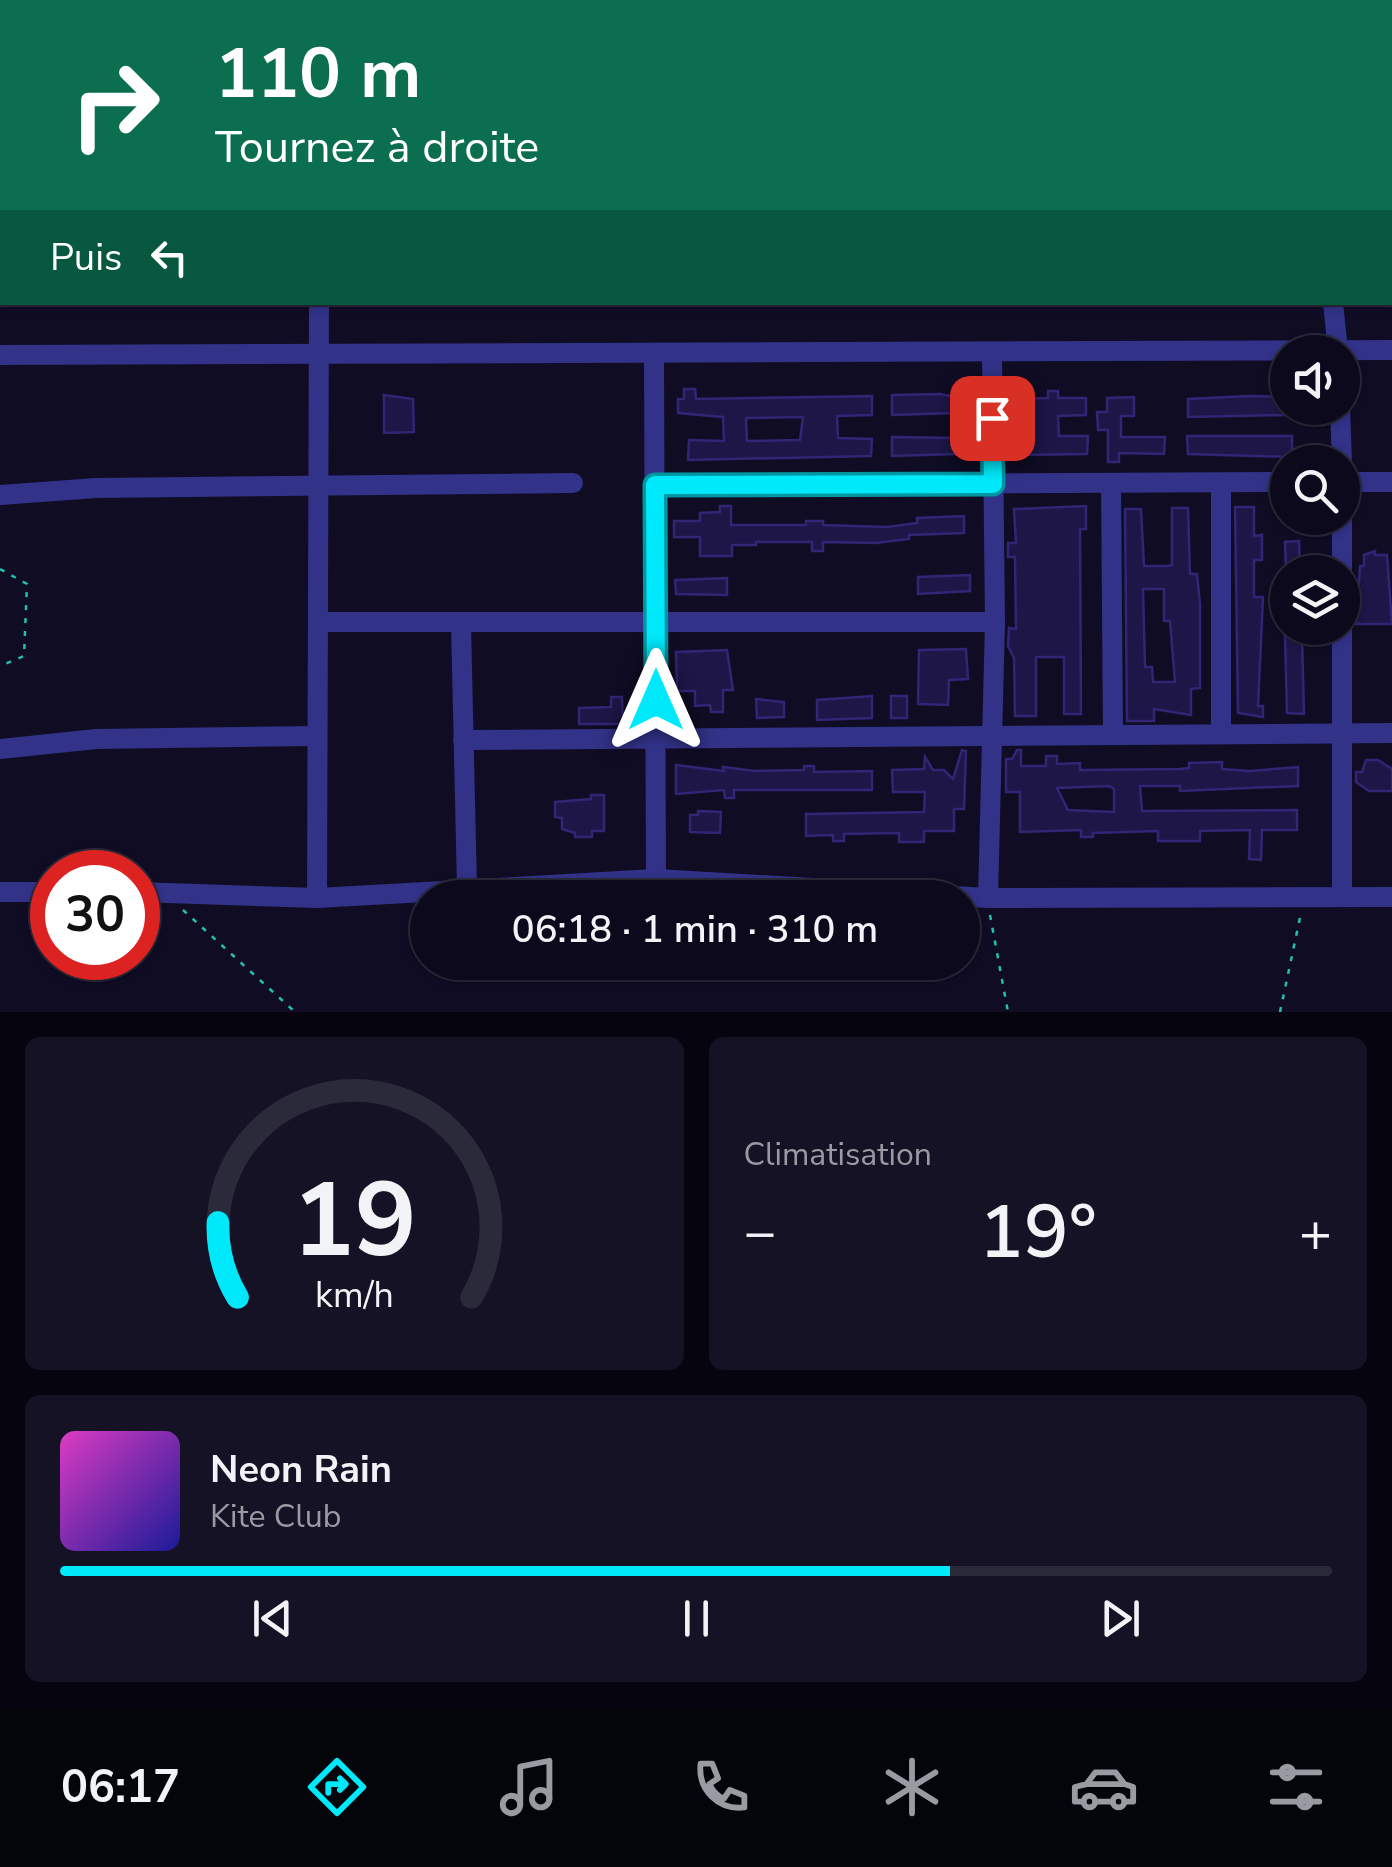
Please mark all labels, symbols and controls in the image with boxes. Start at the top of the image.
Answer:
text: 110 m [215,26,421,122]
icon: right [50,40,180,170]
text: Tournez à droite [215,117,539,178]
icon: left [142,230,197,285]
text: Puis [50,232,122,283]
map controls [1270,335,1360,645]
button: sound [1270,335,1360,425]
pin [950,376,1035,461]
icon: arrive [965,391,1020,446]
button: search [1270,445,1360,535]
button: layers [1270,555,1360,645]
position arrow [604,648,708,752]
speed limit sign: 30 [30,850,160,980]
text: 06:18 · 1 min · 310 m [512,904,878,955]
text: Climatisation [744,1133,932,1176]
text: 19 [292,1150,417,1292]
text: 19° [979,1181,1097,1283]
text: − [744,1195,777,1270]
text: + [1299,1195,1332,1270]
text: km/h [315,1271,394,1320]
text: Neon Rain [210,1444,392,1495]
text: Kite Club [210,1495,341,1538]
icon: previous [245,1591,300,1646]
icon: pause [669,1591,724,1646]
icon: next [1093,1591,1148,1646]
icon: directions [302,1752,372,1822]
icon: music [494,1752,564,1822]
icon: phone [686,1752,756,1822]
icon: climate [877,1752,947,1822]
icon: car [1069,1752,1139,1822]
icon: filters [1261,1752,1331,1822]
text: 06:17 [61,1757,180,1818]

